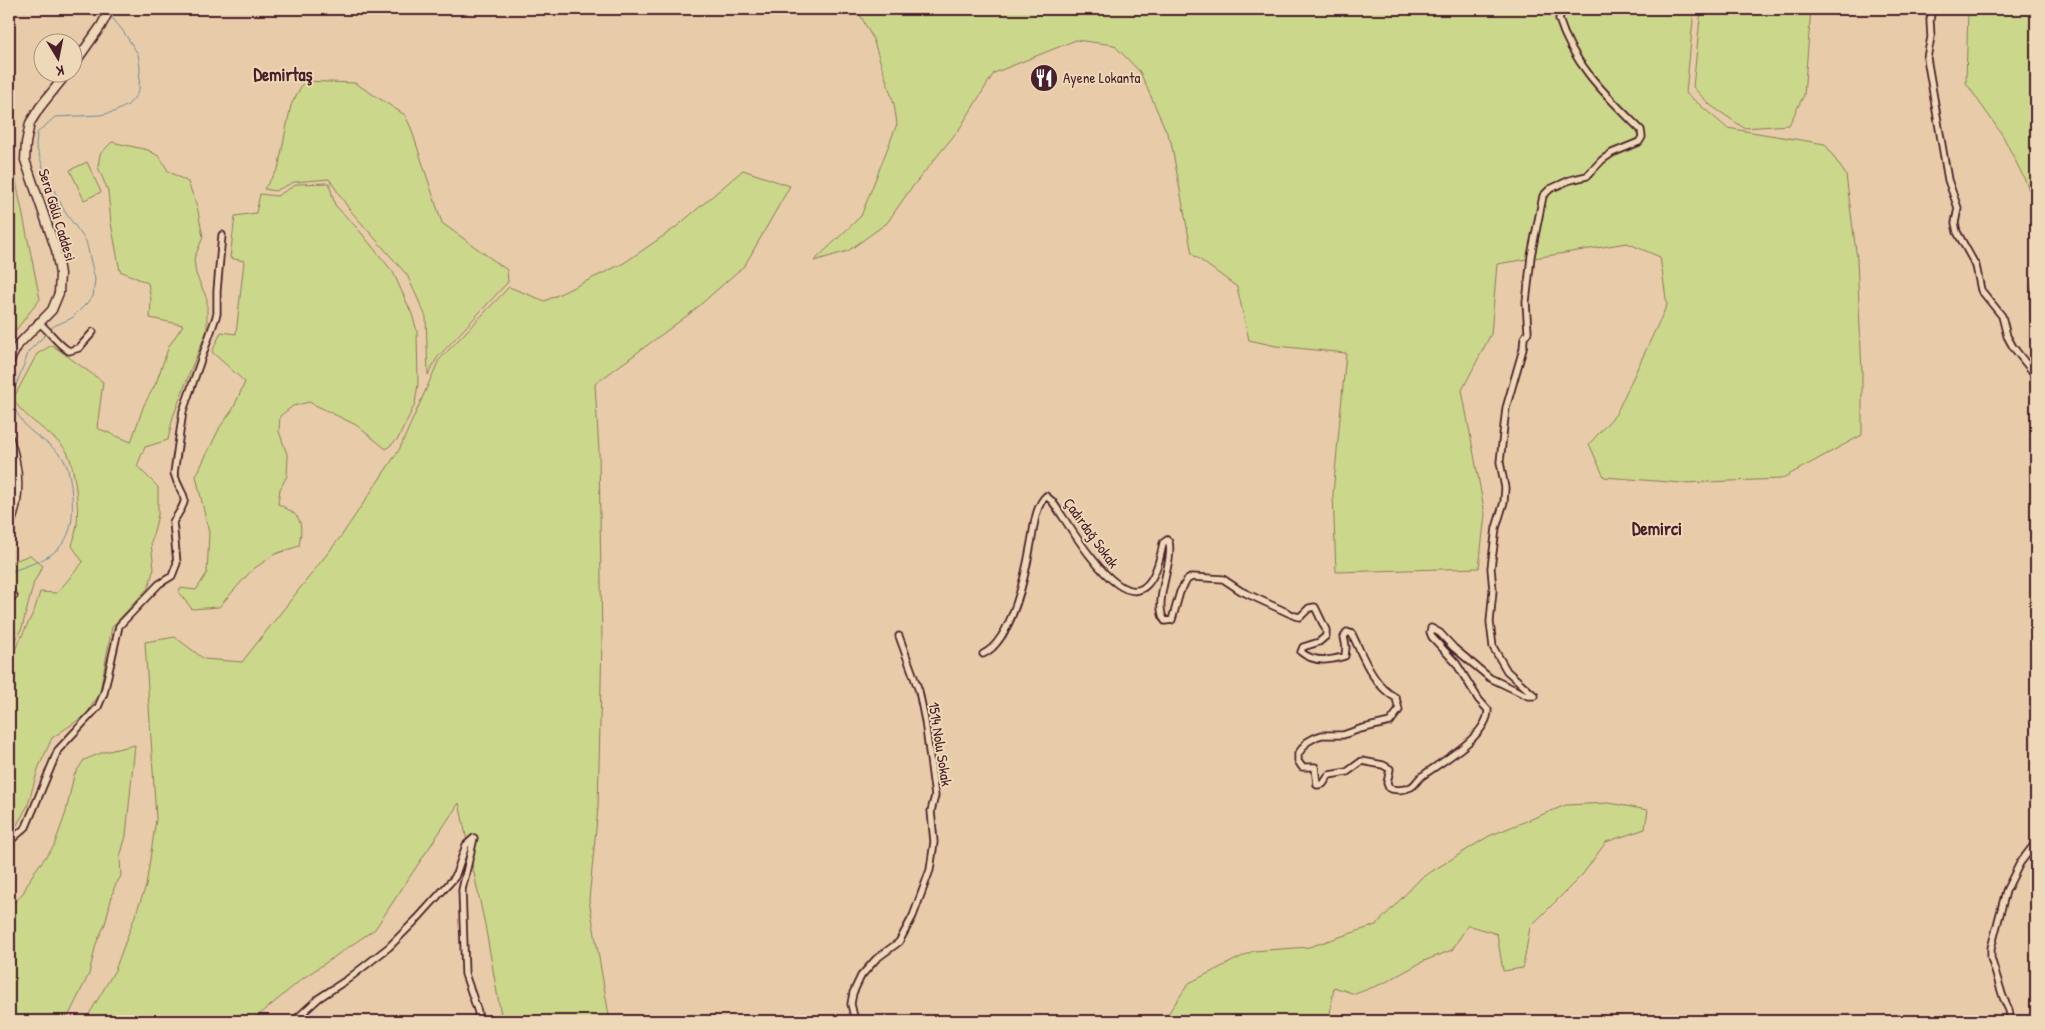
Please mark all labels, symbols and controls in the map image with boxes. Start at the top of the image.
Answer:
north arrow [32,32,82,82]
text: K [54,61,66,81]
district label: Demirtaş [253,62,313,87]
restaurant icon: Ayene Lokanta [1029,63,1059,93]
place label: Ayene Lokanta [1063,67,1141,88]
street label: Sera Gölü Caddesi [33,166,81,264]
street label: Çadırdağ Sokak [1059,493,1124,572]
district label: Demirci [1632,516,1682,541]
street label: 1514 Nolu Sokak [923,700,958,788]

